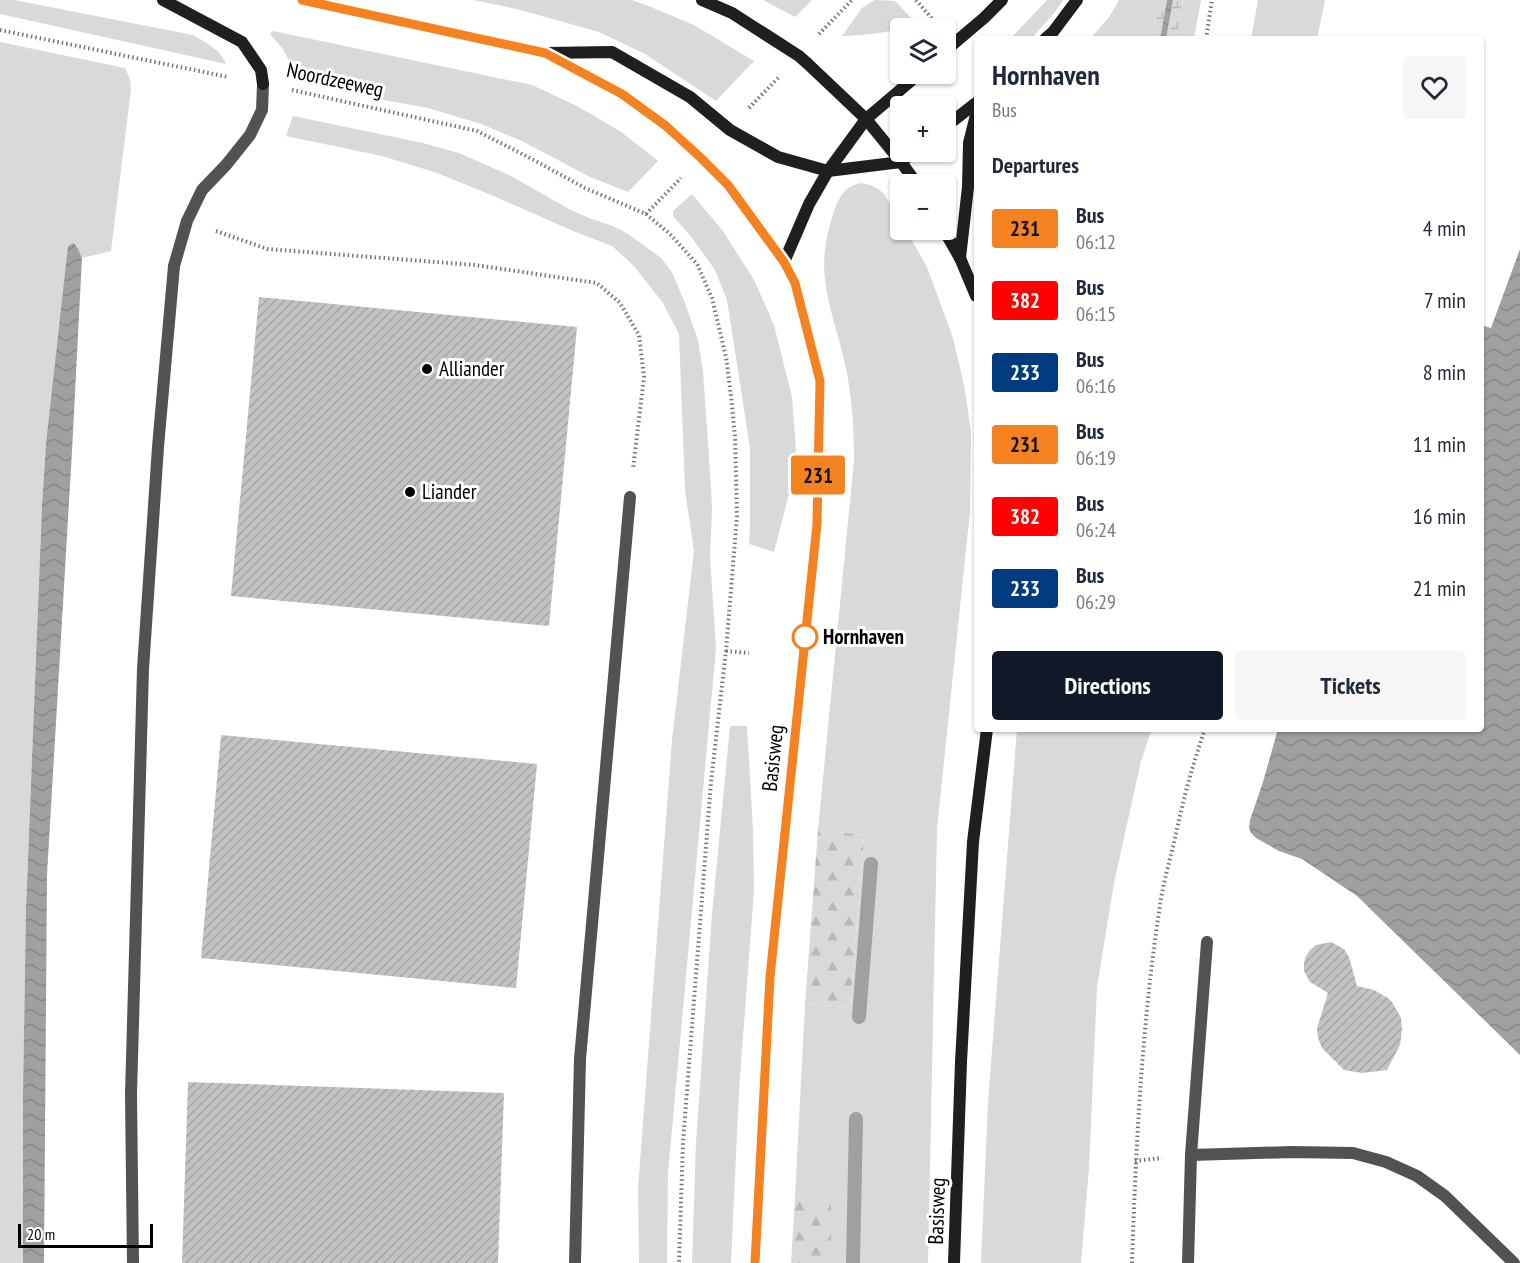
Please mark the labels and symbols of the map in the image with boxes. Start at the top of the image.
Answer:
street label: Noordzeeweg [284,56,386,103]
place label: Alliander [439,355,505,382]
marker: Alliander [420,362,434,376]
line badge: 231 [784,456,852,494]
place label: Liander [422,478,477,505]
marker: Liander [403,485,417,499]
place label: Hornhaven [823,623,904,650]
marker: Hornhaven [792,624,818,650]
street label: Basisweg [756,723,789,793]
street label: Basisweg [922,1177,951,1245]
scale bar [18,1221,153,1248]

